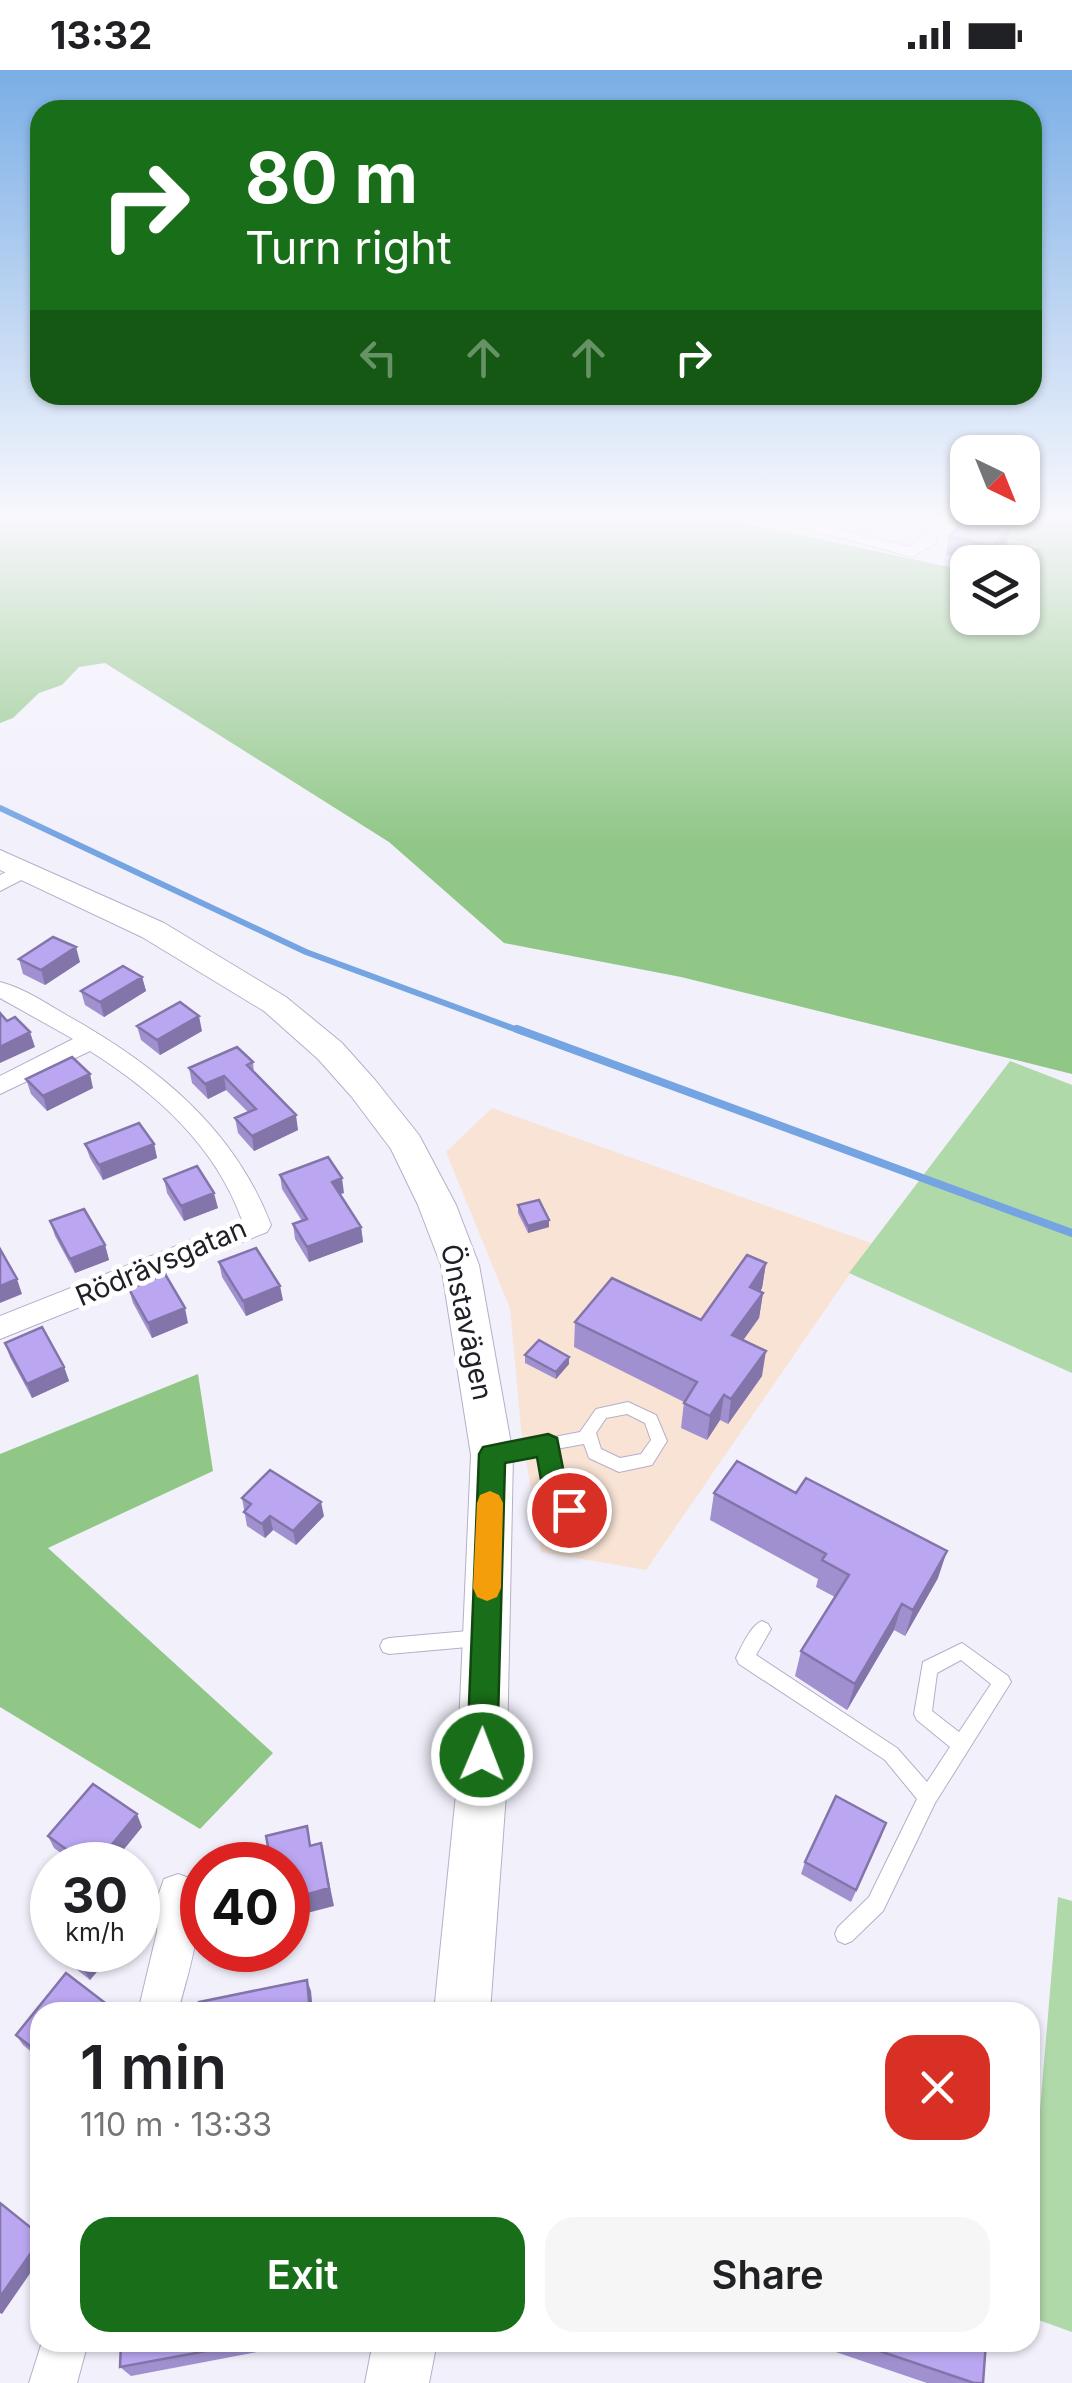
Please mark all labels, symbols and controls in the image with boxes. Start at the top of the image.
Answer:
text: 13:32 [50,12,152,58]
text: 80 m [245,135,418,220]
icon: right [80,140,210,270]
text: Turn right [245,220,452,275]
icon: left [351,330,406,385]
icon: ahead [456,330,511,385]
icon: ahead [561,330,616,385]
icon: right [666,330,721,385]
north arrow [950,435,1040,525]
map controls [950,435,1040,635]
button: layers [950,545,1040,635]
street label: Rödrävsgatan [70,1211,252,1313]
street label: Önstavägen [434,1241,500,1403]
pin [527,1468,612,1553]
icon: arrive [542,1483,597,1538]
position arrow [430,1703,534,1807]
speed limit sign: 40 [180,1842,310,1972]
text: 30 [62,1865,128,1925]
text: km/h [65,1917,125,1947]
text: 1 min [80,2031,227,2103]
button: close [885,2035,990,2140]
text: 110 m · 13:33 [80,2105,272,2144]
button: Exit [80,2217,525,2332]
button: Share [545,2217,990,2332]

